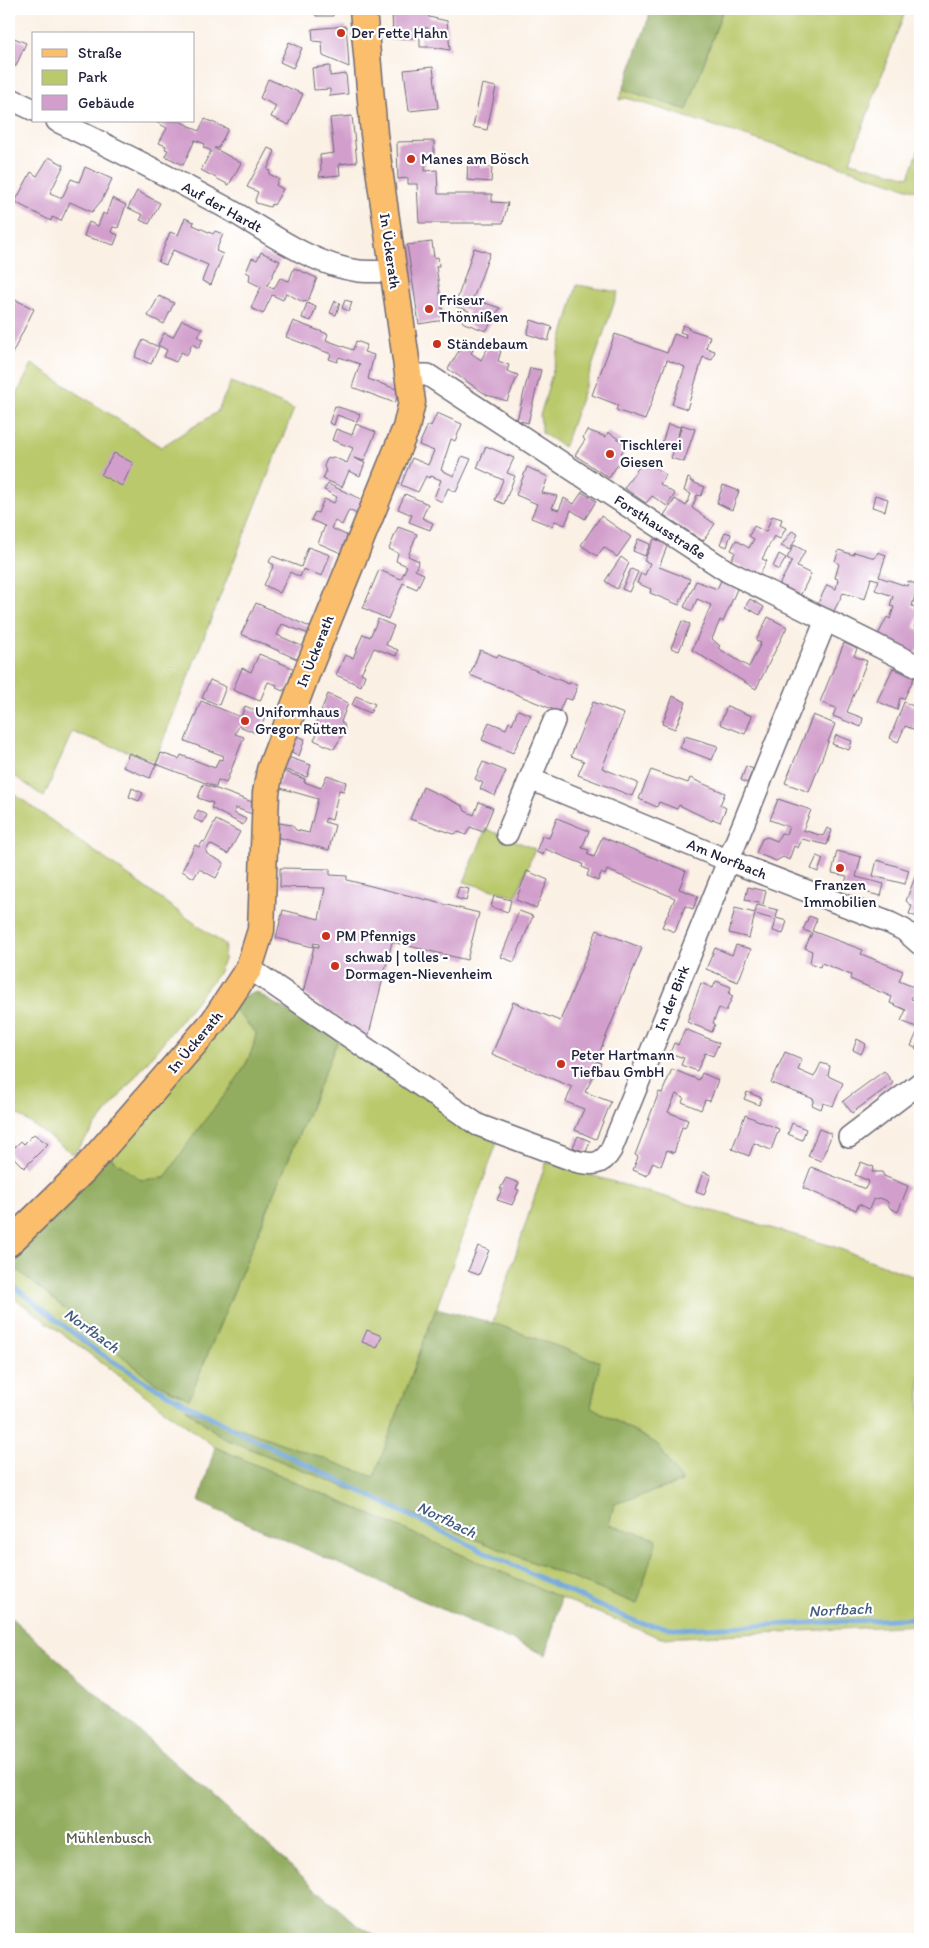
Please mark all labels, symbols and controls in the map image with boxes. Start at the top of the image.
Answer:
place label: Der Fette Hahn [351,24,448,42]
marker: Der Fette Hahn [335,27,347,39]
legend [32,32,195,122]
text: Straße [78,44,122,62]
text: Park [78,68,108,86]
text: Gebäude [78,94,135,112]
place label: Manes am Bösch [421,150,529,168]
marker: Manes am Bösch [405,153,417,165]
street label: Auf der Hardt [179,178,266,237]
street label: In Ückerath [376,212,404,290]
place label: Friseur Thönnißen [439,291,509,326]
marker: Friseur Thönnißen [423,303,435,315]
place label: Ständebaum [447,335,528,353]
marker: Ständebaum [431,338,443,350]
place label: Tischlerei Giesen [620,436,682,471]
marker: Tischlerei Giesen [604,448,616,460]
street label: Forsthausstraße [611,491,709,563]
street label: In Ückerath [292,612,338,690]
place label: Uniformhaus Gregor Rütten [255,703,347,738]
marker: Uniformhaus Gregor Rütten [239,715,251,727]
street label: Am Norfbach [684,835,770,883]
marker: Franzen Immobilien [834,862,846,874]
place label: Franzen Immobilien [804,876,876,911]
place label: PM Pfennigs [336,927,416,945]
marker: PM Pfennigs [320,930,332,942]
place label: schwab | tolles - Dormagen-Nievenheim [345,948,492,983]
marker: schwab | tolles - Dormagen-Nievenheim [329,960,341,972]
street label: In der Birk [651,962,693,1033]
street label: In Ückerath [164,1007,226,1077]
place label: Peter Hartmann Tiefbau GmbH [571,1046,675,1081]
marker: Peter Hartmann Tiefbau GmbH [555,1058,567,1070]
water label: Norfbach [61,1304,124,1357]
water label: Norfbach [414,1497,480,1542]
water label: Norfbach [808,1598,873,1621]
park label: Mühlenbusch [66,1829,152,1847]

